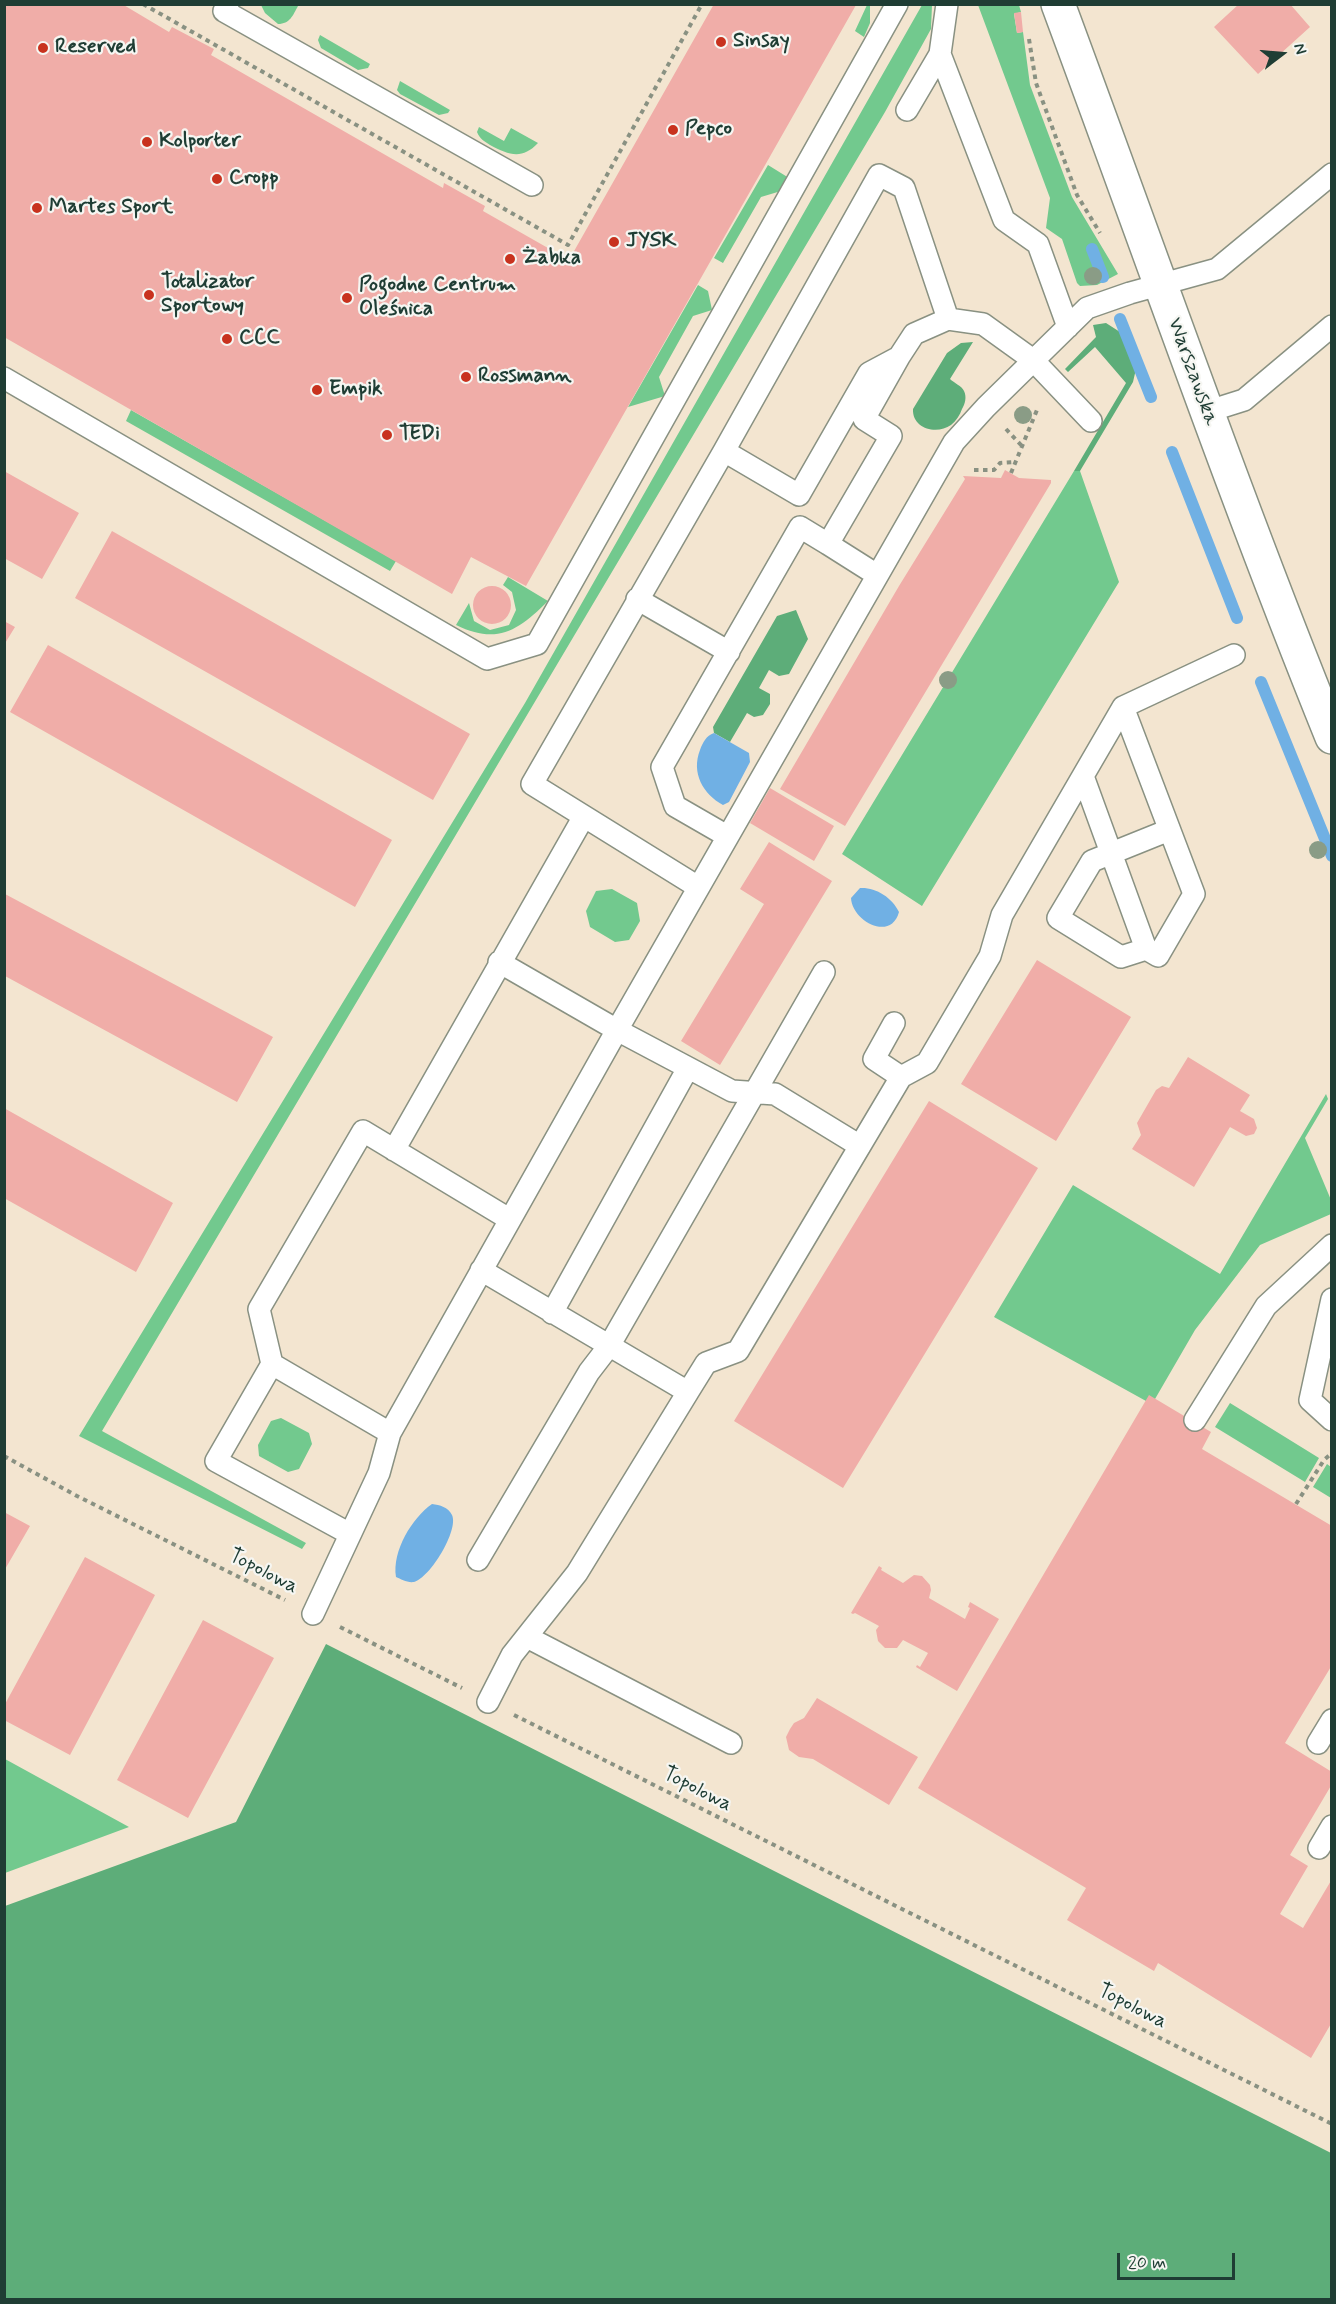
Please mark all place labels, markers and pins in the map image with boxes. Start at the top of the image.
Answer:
place label: Sinsay [733,29,790,55]
place label: Reserved [55,35,136,61]
marker: Sinsay [714,35,728,49]
marker: Reserved [36,41,50,55]
place label: Pepco [685,117,732,143]
marker: Pepco [666,123,680,137]
place label: Kolporter [159,129,241,155]
marker: Kolporter [140,135,154,149]
place label: Cropp [229,166,278,192]
marker: Cropp [210,172,224,186]
place label: Martes Sport [49,195,173,221]
marker: Martes Sport [30,201,44,215]
place label: JYSK [626,229,676,255]
marker: JYSK [607,235,621,249]
place label: Żabka [522,246,581,272]
marker: Żabka [503,252,517,266]
place label: Totalizator Sportowy [161,270,254,320]
place label: Pogodne Centrum Oleśnica [359,273,516,323]
marker: Totalizator Sportowy [142,288,156,302]
marker: Pogodne Centrum Oleśnica [340,291,354,305]
place label: CCC [239,326,280,352]
marker: CCC [220,332,234,346]
place label: Rossmann [478,364,571,390]
marker: Rossmann [459,370,473,384]
place label: Empik [329,377,382,403]
marker: Empik [310,383,324,397]
place label: TEDi [399,422,440,448]
marker: TEDi [380,428,394,442]

